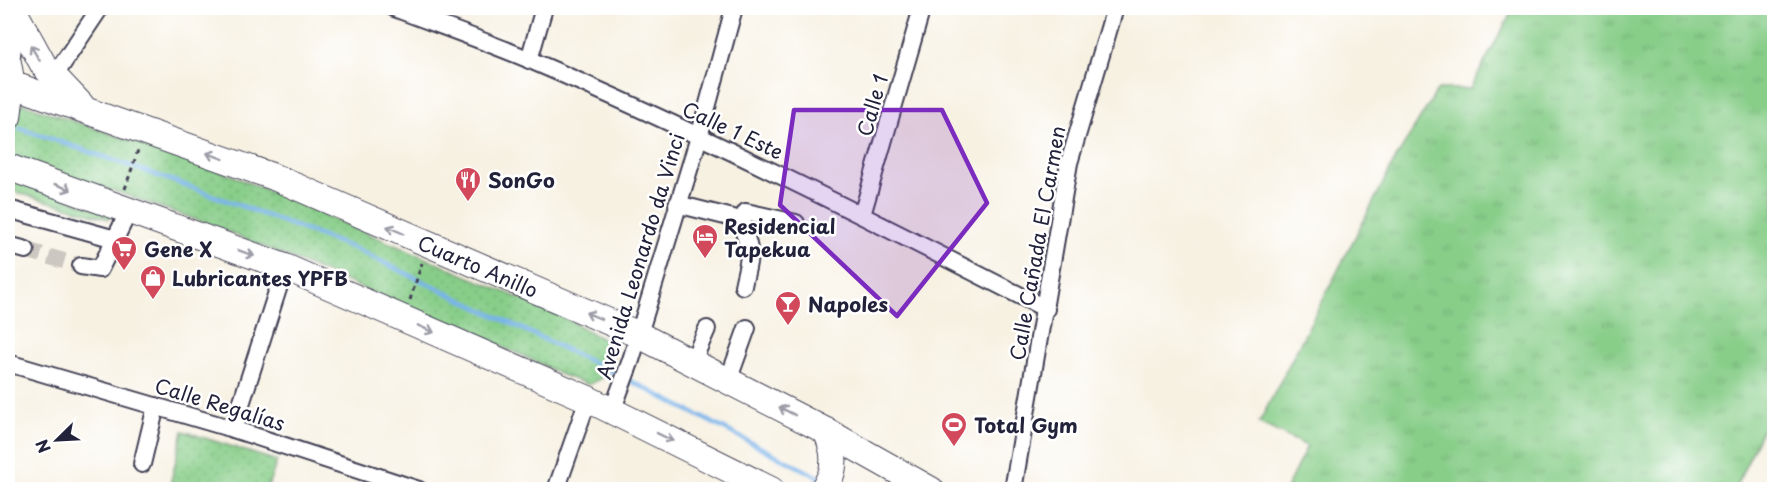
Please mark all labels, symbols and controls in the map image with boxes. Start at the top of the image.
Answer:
one-way arrow [29,45,41,62]
street label: Calle 1 [849,70,895,140]
street label: Calle 1 Este [678,94,788,166]
street label: Calle Cañada El Carmen [1002,123,1072,363]
street label: Avenida Leonardo da Vinci [588,129,692,383]
one-way arrow [206,150,225,161]
restaurant icon: SonGo [453,165,483,203]
place label: SonGo [488,165,555,195]
one-way arrow [53,183,71,194]
place label: Residencial Tapekua [724,211,835,264]
hotel icon: Residencial Tapekua [690,222,720,260]
one-way arrow [387,224,405,235]
street label: Cuarto Anillo [413,227,543,305]
supermarket icon: Gene X [109,234,139,272]
place label: Gene X [144,234,213,264]
one-way arrow [236,248,255,259]
shop icon: Lubricantes YPFB [138,263,168,301]
place label: Lubricantes YPFB [172,263,348,293]
bar icon: Napoles [773,289,803,327]
place label: Napoles [808,289,889,319]
one-way arrow [585,309,603,321]
one-way arrow [416,324,434,335]
street label: Calle Regalías [151,370,289,438]
one-way arrow [779,405,797,416]
north arrow [27,410,87,470]
sports icon: Total Gym [939,410,969,448]
place label: Total Gym [974,410,1078,440]
one-way arrow [656,431,674,443]
text: N [29,436,56,457]

